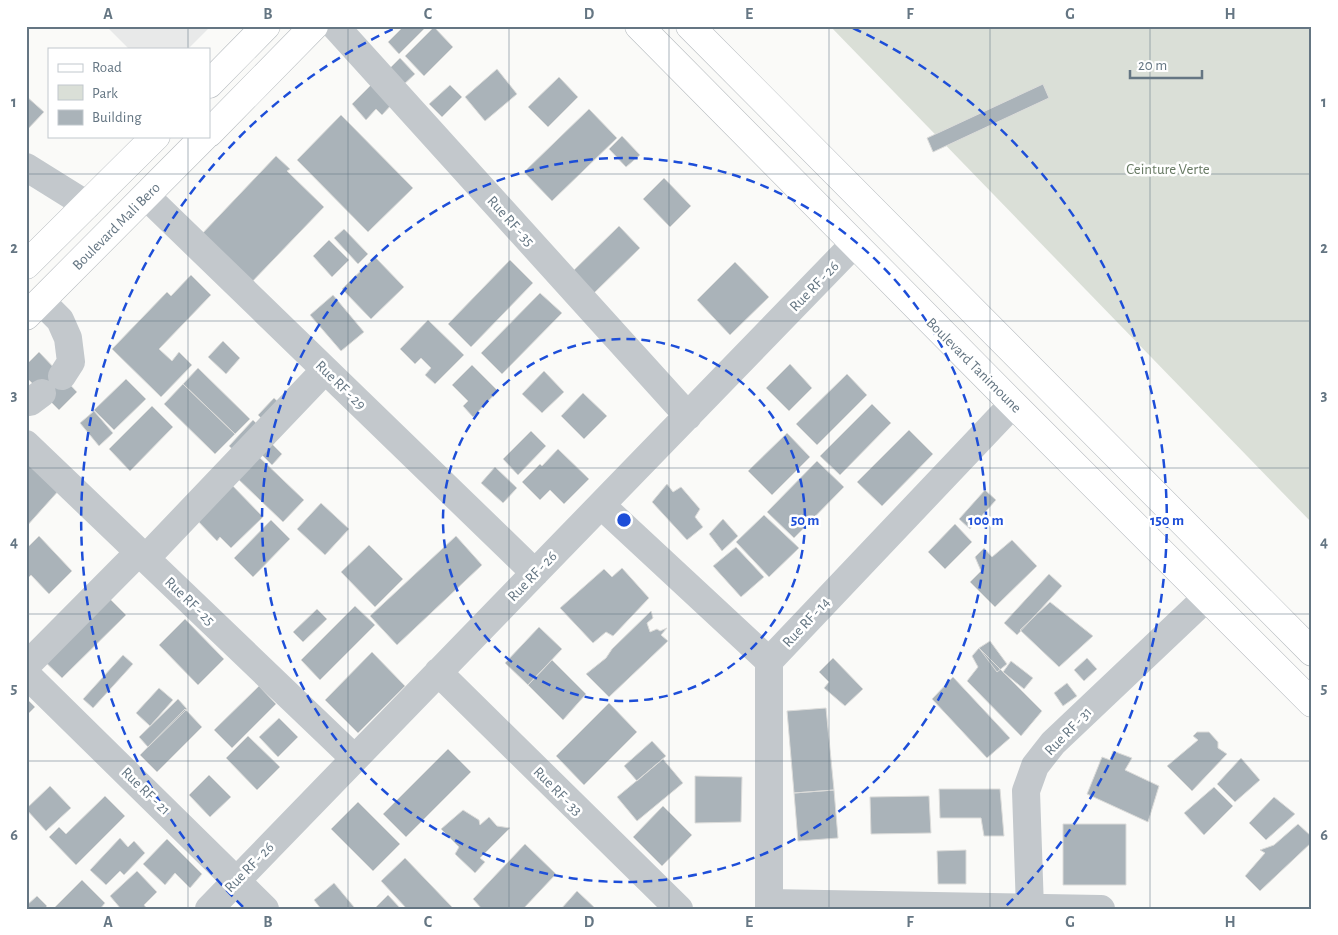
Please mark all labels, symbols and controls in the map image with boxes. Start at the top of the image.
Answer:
text: A [103,6,113,22]
text: B [263,6,273,22]
text: C [424,6,433,22]
text: D [584,6,595,22]
text: E [745,6,753,22]
text: F [906,6,914,22]
text: G [1065,6,1075,22]
text: H [1224,6,1236,22]
legend [48,48,210,138]
scale bar [1130,48,1203,80]
text: 20 m [1138,58,1167,73]
text: Road [92,60,122,75]
text: Park [92,86,118,101]
text: 1 [11,94,17,110]
text: 1 [1321,94,1327,110]
text: Building [92,110,142,125]
park label: Ceinture Verte [1126,162,1210,177]
street label: Boulevard Mali Bero [70,180,163,273]
street label: Rue RF - 35 [484,193,537,249]
text: 2 [10,240,18,256]
text: 2 [1320,240,1328,256]
street label: Rue RF - 26 [787,258,842,314]
street label: Boulevard Tanimoune [923,315,1024,416]
street label: Rue RF - 29 [313,358,369,413]
text: 3 [11,387,18,403]
text: 3 [1321,387,1328,403]
centre of rings [615,511,633,529]
text: 50 m [791,513,819,528]
text: 100 m [968,513,1004,528]
text: 150 m [1150,513,1184,528]
text: 4 [10,534,18,550]
text: 4 [1320,534,1328,550]
street label: Rue RF - 26 [505,548,560,604]
street label: Rue RF - 25 [162,574,217,628]
street label: Rue RF - 14 [780,595,833,650]
text: 5 [11,680,18,696]
text: 5 [1321,680,1328,696]
street label: Rue RF - 31 [1042,704,1095,758]
street label: Rue RF - 33 [530,764,585,819]
street label: Rue RF - 21 [118,765,173,818]
text: 6 [10,827,18,843]
text: 6 [1320,827,1328,843]
street label: Rue RF - 26 [222,839,277,895]
text: A [103,914,113,930]
text: B [263,914,273,930]
text: C [424,914,433,930]
text: D [584,914,595,930]
text: E [745,914,753,930]
text: F [906,914,914,930]
text: G [1065,914,1075,930]
text: H [1224,914,1236,930]

